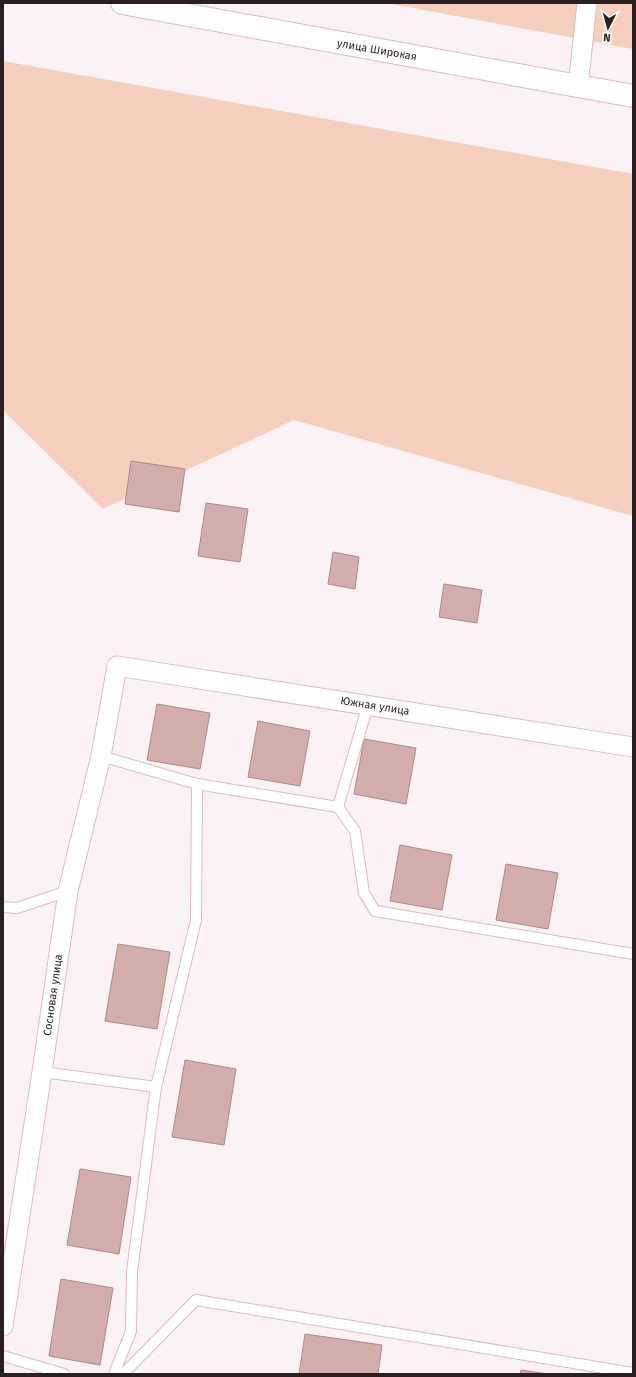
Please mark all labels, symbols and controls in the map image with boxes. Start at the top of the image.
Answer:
north arrow [588,8,628,48]
text: N [603,31,611,44]
street label: улица Широкая [336,37,418,63]
street label: Южная улица [339,694,411,718]
street label: Сосновая улица [41,953,65,1037]

